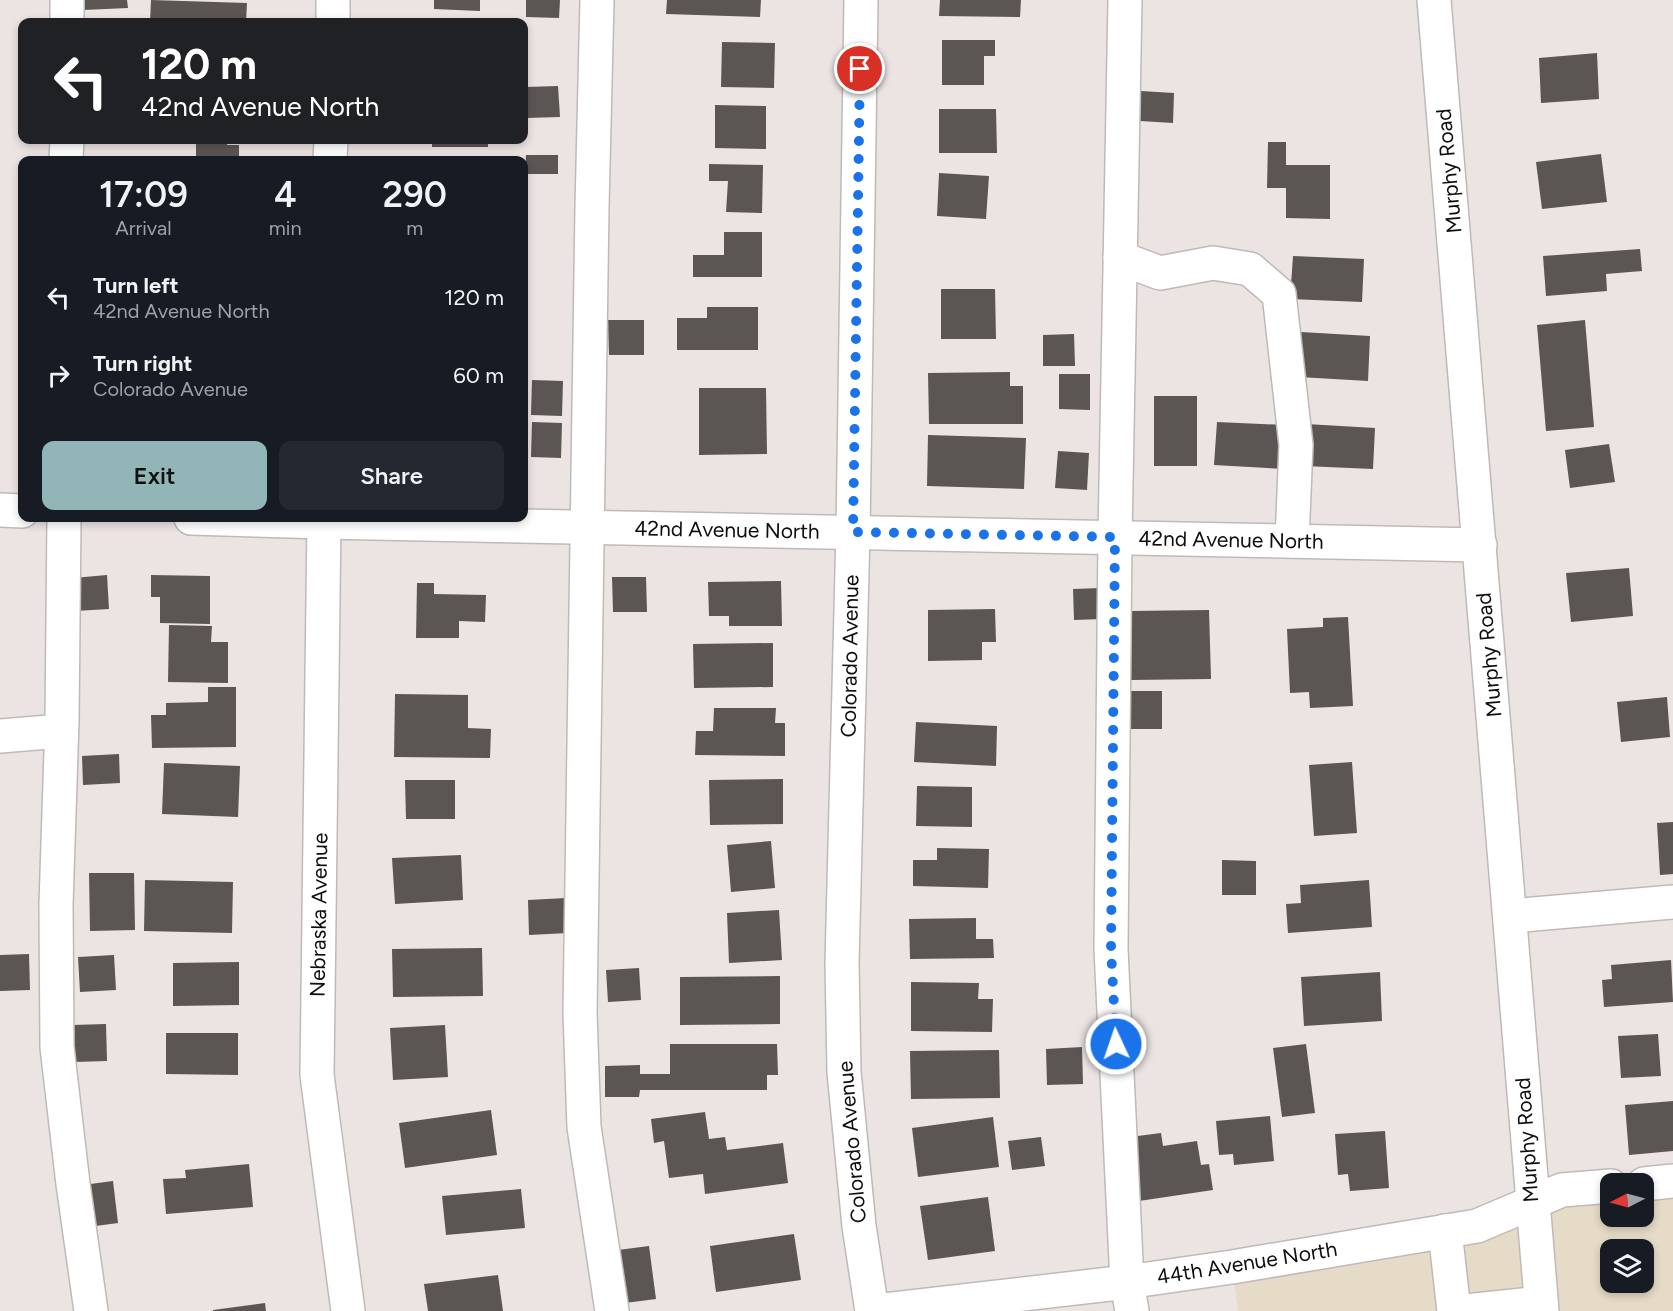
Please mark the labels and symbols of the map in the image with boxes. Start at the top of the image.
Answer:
pin [834,43,885,94]
street label: Murphy Road [1431,108,1466,234]
street label: 42nd Avenue North [634,515,820,544]
street label: 42nd Avenue North [1138,525,1324,554]
street label: Colorado Avenue [836,574,863,738]
street label: Murphy Road [1471,592,1506,718]
street label: Nebraska Avenue [305,833,332,997]
position arrow [1084,1012,1148,1076]
street label: Colorado Avenue [832,1060,871,1224]
street label: Murphy Road [1510,1077,1543,1203]
north arrow [1600,1173,1654,1227]
street label: 44th Avenue North [1155,1236,1339,1289]

